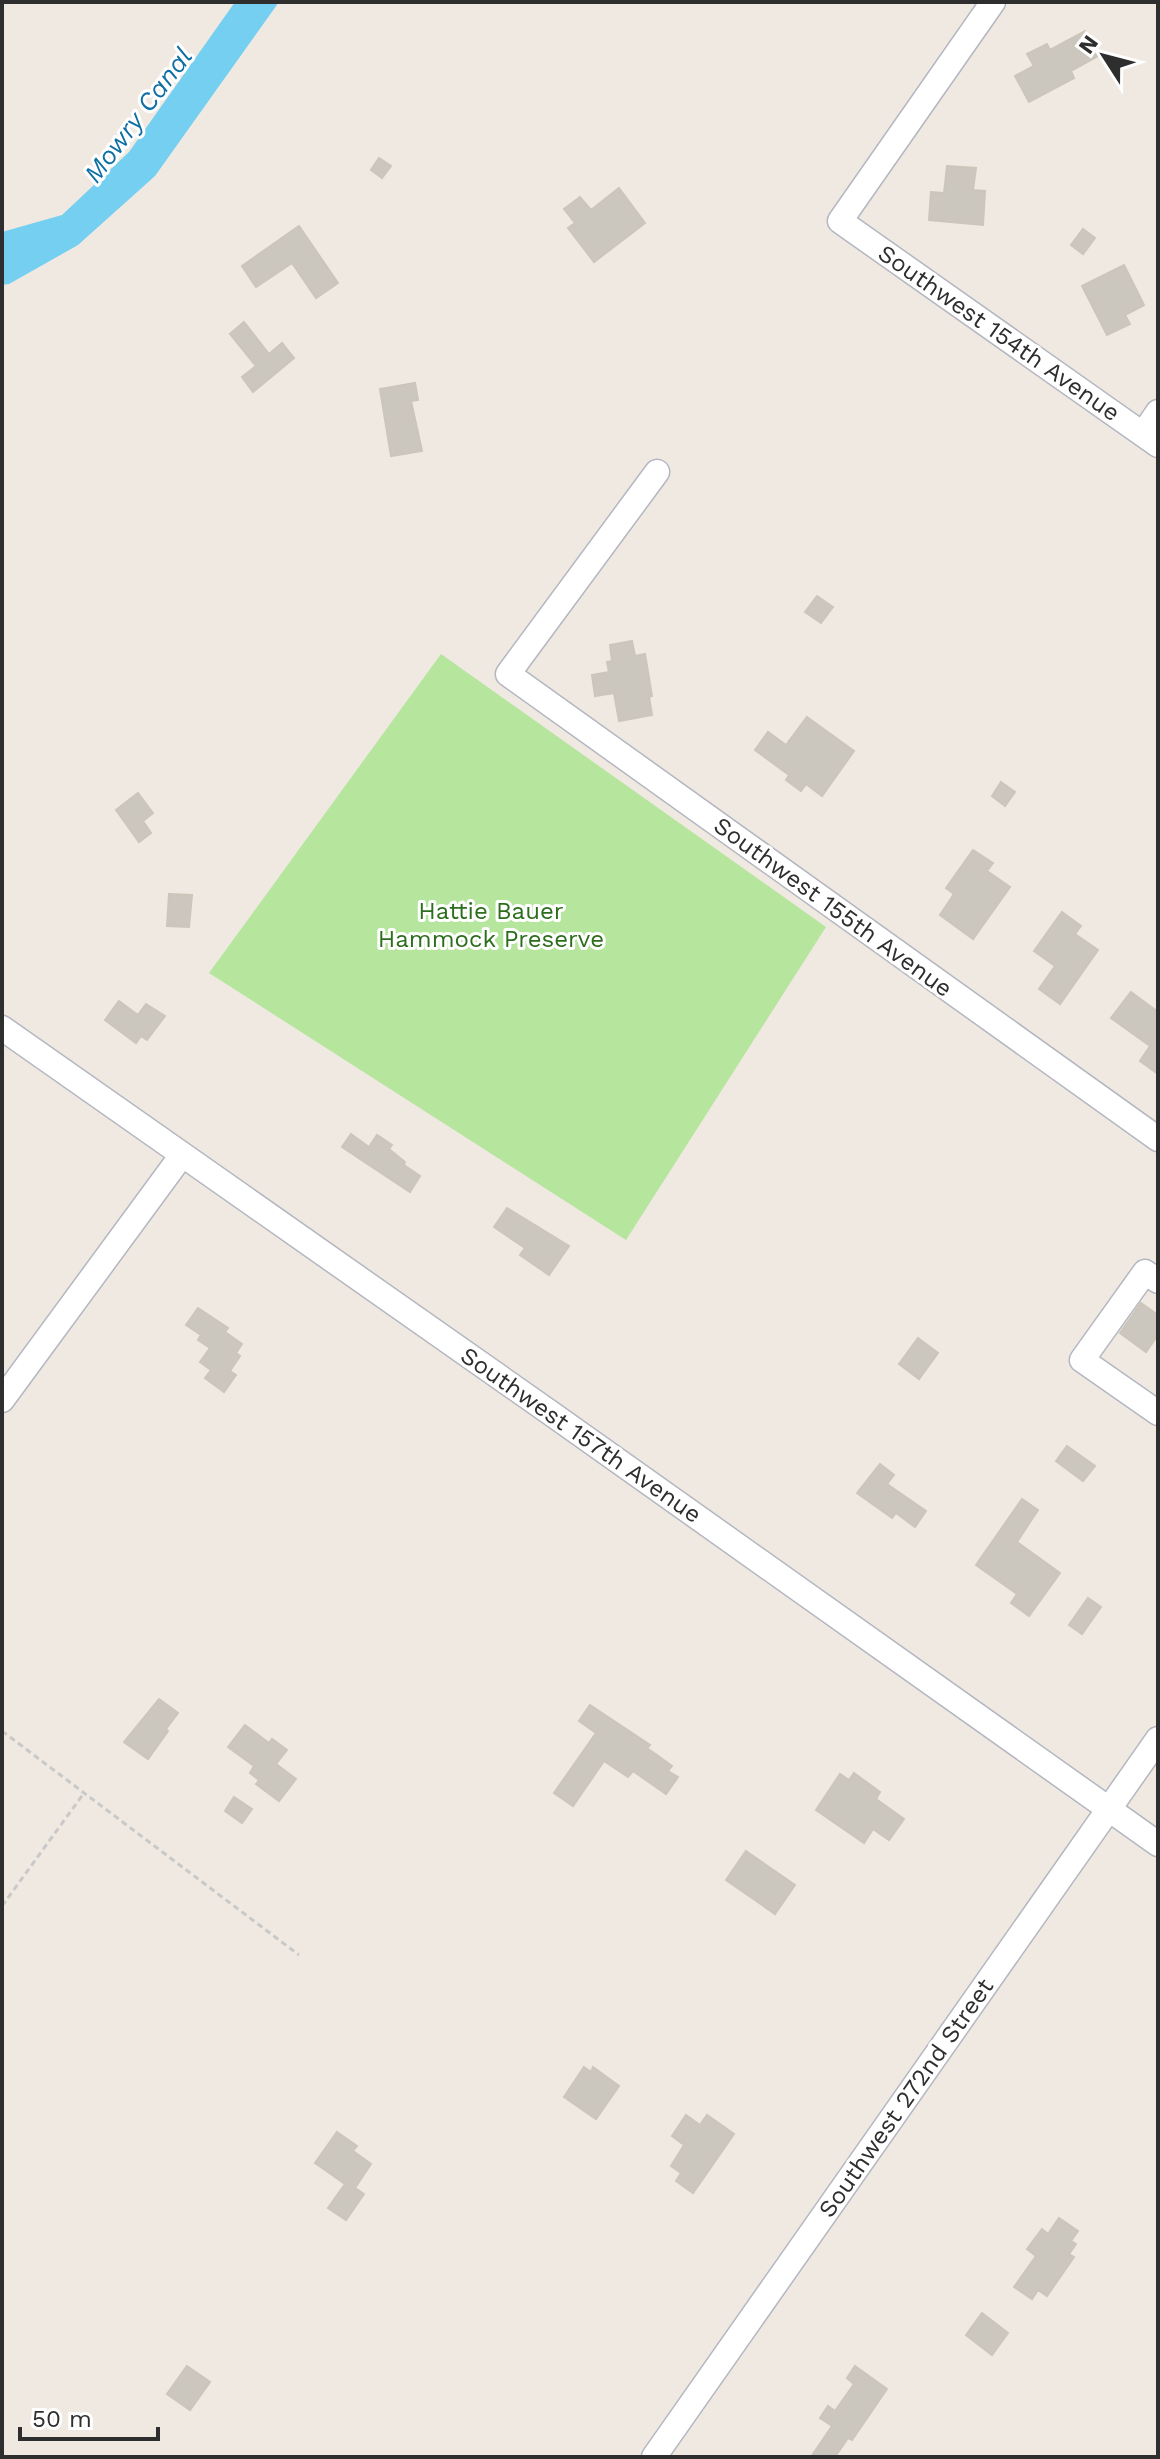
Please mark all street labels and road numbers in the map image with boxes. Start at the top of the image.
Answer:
street label: Southwest 154th Avenue [873,239,1125,427]
street label: Southwest 155th Avenue [708,811,958,1003]
street label: Southwest 157th Avenue [455,1341,707,1529]
street label: Southwest 272nd Street [813,1973,999,2223]

